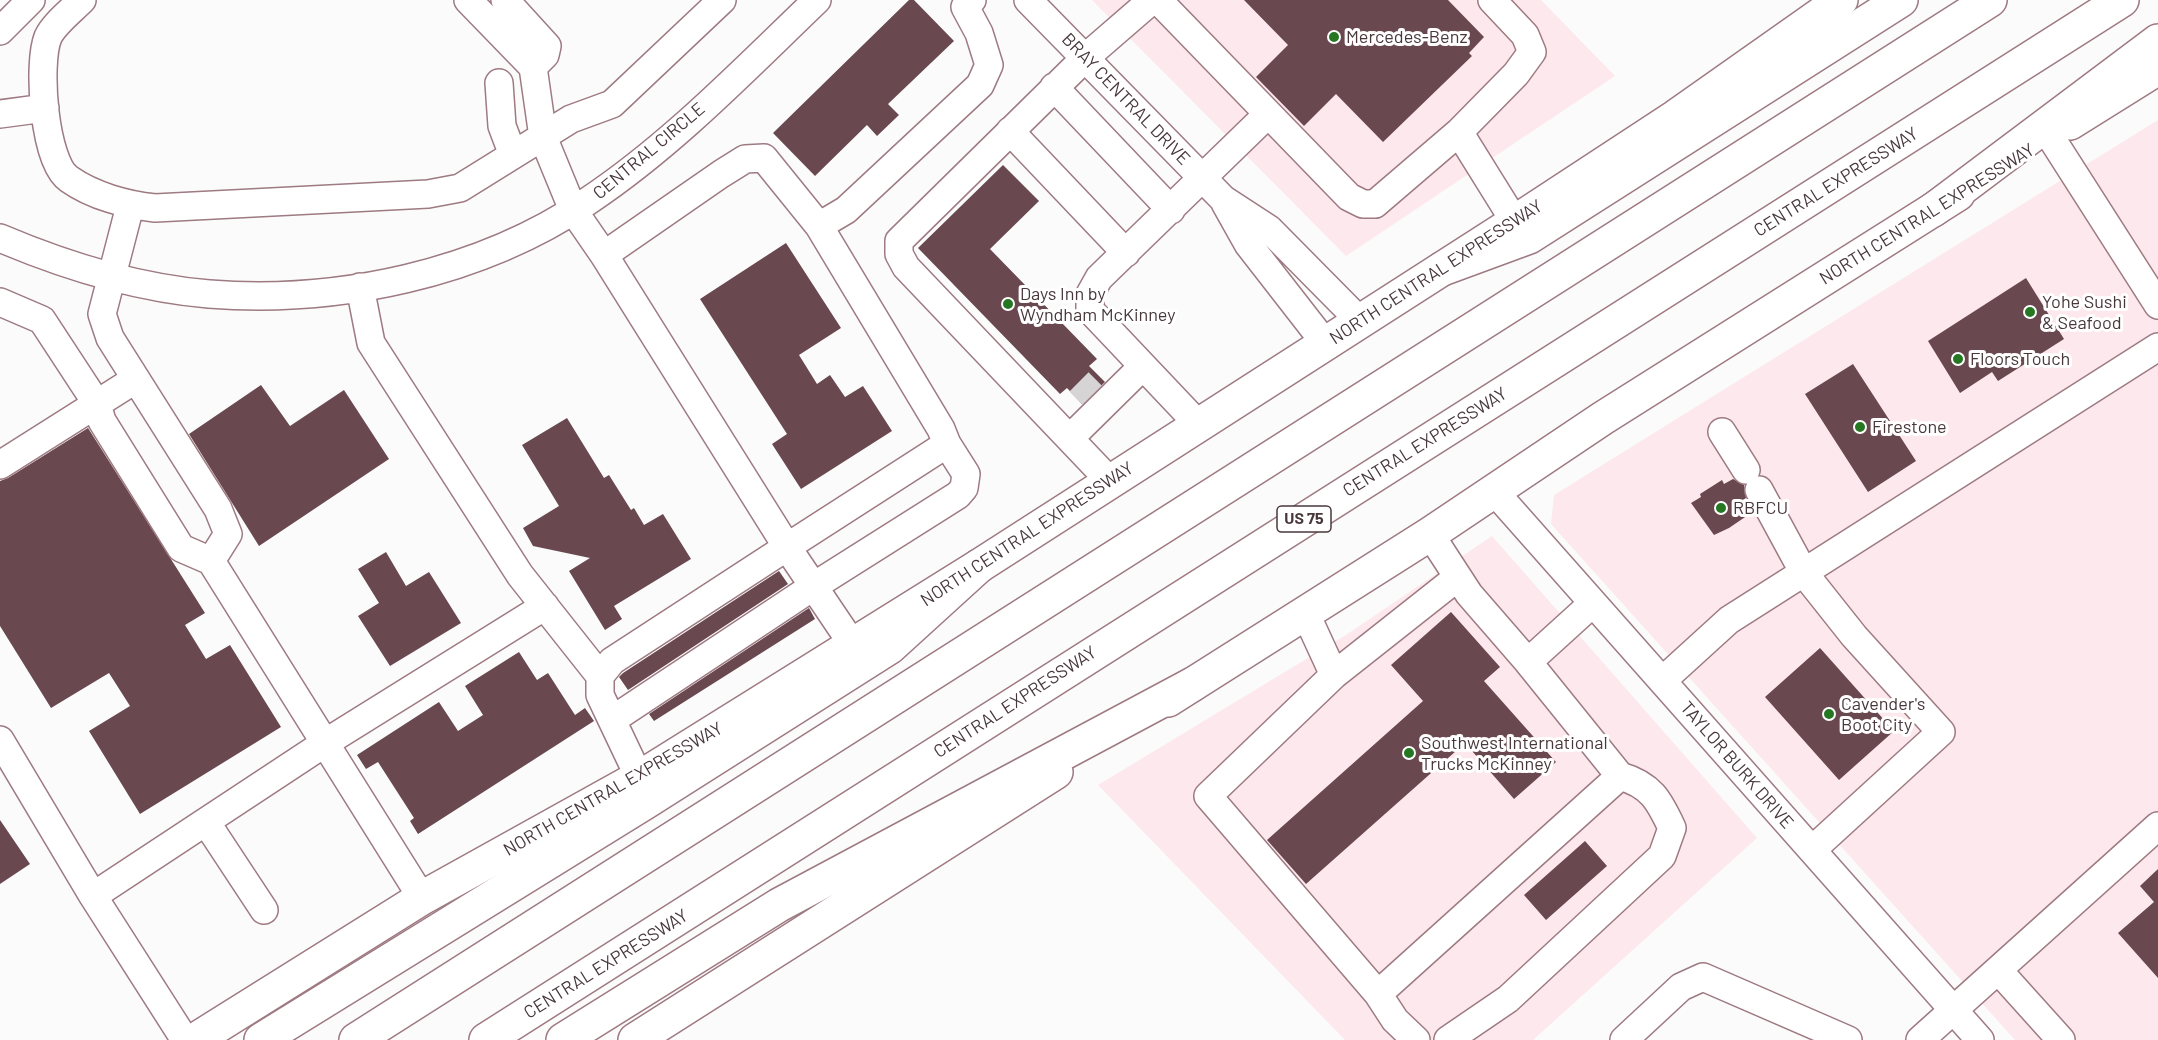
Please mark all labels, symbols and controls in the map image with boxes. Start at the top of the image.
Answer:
place label: Mercedes-Benz [1346,26,1467,48]
street label: BRAY CENTRAL DRIVE [1057,29,1195,169]
marker: Mercedes-Benz [1327,30,1341,44]
street label: CENTRAL CIRCLE [589,98,709,204]
street label: CENTRAL EXPRESSWAY [1750,123,1922,241]
street label: NORTH CENTRAL EXPRESSWAY [1816,139,2038,289]
street label: NORTH CENTRAL EXPRESSWAY [1326,195,1546,349]
place label: Days Inn by Wyndham McKinney [1020,283,1175,326]
place label: Yohe Sushi & Seafood [2042,291,2127,334]
marker: Days Inn by Wyndham McKinney [1001,297,1015,311]
marker: Yohe Sushi & Seafood [2023,305,2037,319]
place label: Floors Touch [1970,348,2070,370]
marker: Floors Touch [1951,352,1965,366]
street label: CENTRAL EXPRESSWAY [1339,383,1511,501]
place label: Firestone [1872,416,1947,438]
marker: Firestone [1853,420,1867,434]
street label: NORTH CENTRAL EXPRESSWAY [917,457,1137,611]
place label: RBFCU [1733,497,1788,519]
marker: RBFCU [1714,501,1728,515]
road number: US 75 [1277,506,1331,532]
street label: CENTRAL EXPRESSWAY [930,641,1100,763]
place label: Cavender's Boot City [1841,693,1925,736]
street label: TAYLOR BURK DRIVE [1676,697,1798,833]
marker: Cavender's Boot City [1822,707,1836,721]
street label: NORTH CENTRAL EXPRESSWAY [500,717,726,861]
place label: Southwest International Trucks McKinney [1421,732,1608,774]
marker: Southwest International Trucks McKinney [1402,746,1416,760]
street label: CENTRAL EXPRESSWAY [520,905,692,1023]

